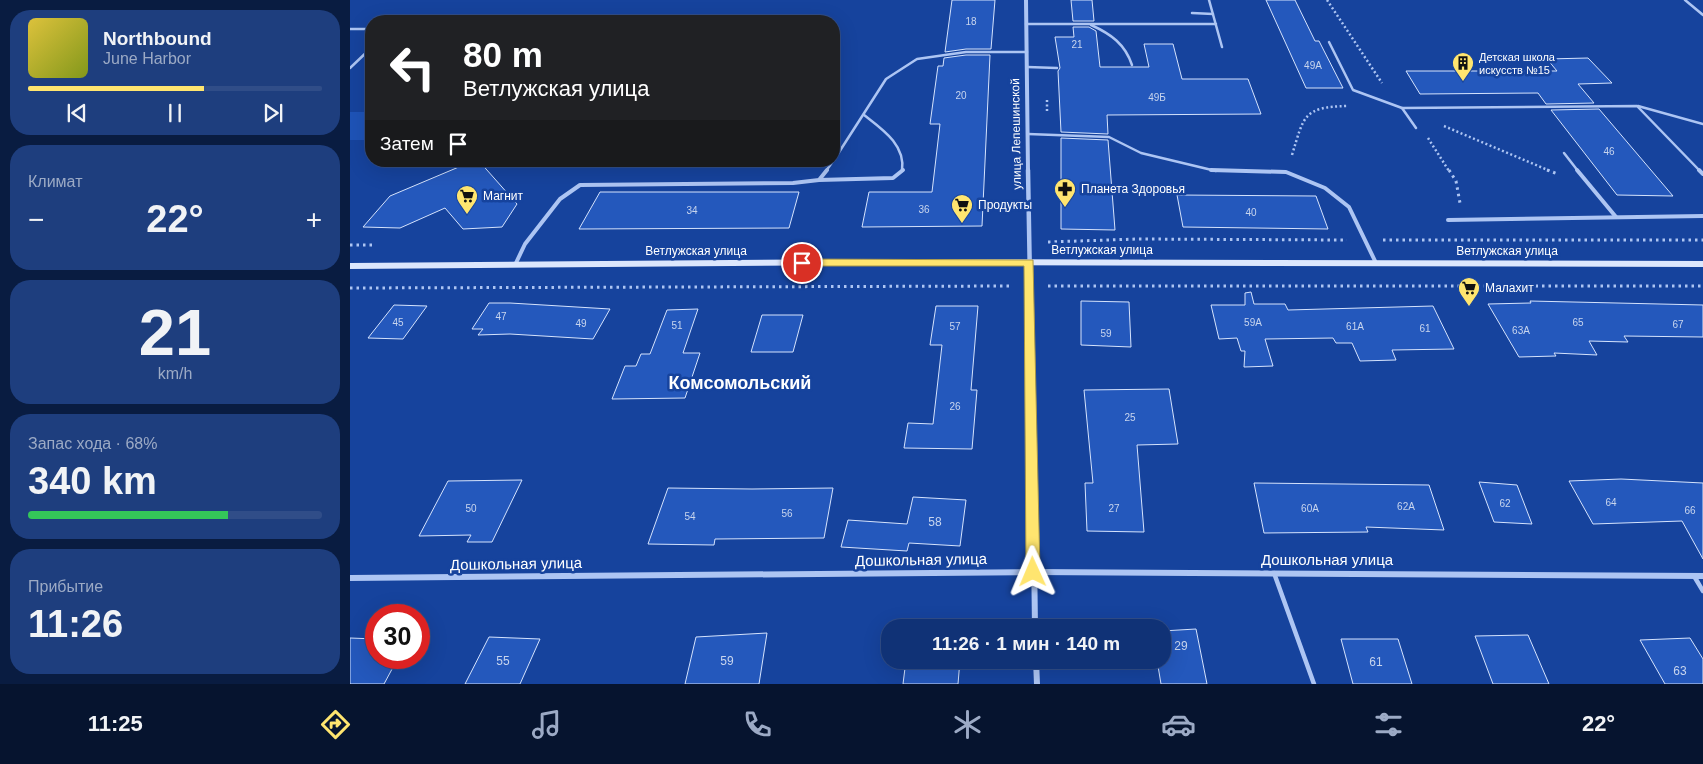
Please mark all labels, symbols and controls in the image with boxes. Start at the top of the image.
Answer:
house number: 18 [965,16,977,27]
text: Northbound [103,28,212,49]
icon: left [380,35,445,100]
text: 80 m [463,35,543,74]
house number: 21 [1071,39,1083,50]
text: June Harbor [103,50,191,67]
building icon: Детская школа искусств №15 [1451,51,1475,82]
place label: Детская школа искусств №15 [1479,51,1556,76]
house number: 49А [1304,60,1322,71]
text: Ветлужская улица [463,76,649,101]
street label: улица Лепешинской [1008,78,1024,190]
house number: 20 [955,90,967,101]
house number: 49Б [1148,92,1166,103]
icon: previous [63,99,91,127]
icon: pause [161,99,189,127]
icon: next [259,99,287,127]
icon: arrive [444,130,472,158]
text: Затем [380,133,434,154]
house number: 46 [1603,146,1615,157]
text: Климат [28,173,82,190]
pharmacy icon: Планета Здоровья [1053,177,1077,208]
place label: Планета Здоровья [1081,182,1185,196]
supermarket icon: Магнит [455,184,479,215]
place label: Магнит [483,189,524,203]
supermarket icon: Продукты [950,193,974,224]
text: 22° [146,198,204,240]
place label: Продукты [978,198,1032,212]
text: − [28,204,44,235]
text: + [306,204,322,235]
house number: 36 [918,204,930,215]
house number: 34 [686,205,698,216]
house number: 40 [1245,207,1257,218]
pin [781,242,823,284]
street label: Ветлужская улица [1051,243,1153,257]
street label: Ветлужская улица [645,244,747,258]
street label: Ветлужская улица [1456,244,1558,258]
icon: arrive [788,249,816,277]
supermarket icon: Малахит [1457,276,1481,307]
place label: Малахит [1485,281,1534,295]
text: 21 [139,296,211,369]
house number: 47 [495,311,507,322]
house number: 45 [392,317,404,328]
house number: 59А [1244,317,1262,328]
house number: 65 [1572,317,1584,328]
house number: 49 [575,318,587,329]
house number: 67 [1672,319,1684,330]
house number: 51 [671,320,683,331]
house number: 57 [949,321,961,332]
house number: 61А [1346,321,1364,332]
house number: 61 [1419,323,1431,334]
house number: 63А [1512,325,1530,336]
house number: 59 [1100,328,1112,339]
text: km/h [158,365,192,382]
district label: Комсомольский [669,373,811,393]
house number: 26 [949,401,961,412]
house number: 25 [1124,412,1136,423]
text: Запас хода · 68% [28,435,157,452]
text: 340 km [28,460,157,502]
house number: 64 [1605,497,1617,508]
house number: 62 [1499,498,1511,509]
house number: 62А [1397,501,1415,512]
house number: 50 [465,503,477,514]
house number: 27 [1108,503,1120,514]
house number: 60А [1301,503,1319,514]
house number: 66 [1684,505,1696,516]
house number: 56 [781,508,793,519]
house number: 54 [684,511,696,522]
house number: 58 [928,515,942,529]
position arrow [1006,545,1058,597]
street label: Дошкольная улица [855,550,988,569]
street label: Дошкольная улица [1261,551,1394,568]
street label: Дошкольная улица [450,554,583,573]
text: Прибытие [28,578,103,595]
text: 11:26 [28,603,123,645]
speed limit sign: 30 [365,604,430,669]
text: 11:26 · 1 мин · 140 m [932,633,1120,654]
house number: 29 [1174,639,1188,653]
house number: 55 [496,654,510,668]
house number: 59 [720,654,734,668]
house number: 61 [1369,655,1383,669]
house number: 63 [1673,664,1687,678]
icon: directions [318,707,353,742]
icon: music [529,707,564,742]
icon: phone [740,707,775,742]
icon: climate [950,707,985,742]
icon: car [1161,707,1196,742]
icon: filters [1371,707,1406,742]
text: 11:25 [88,711,143,736]
text: 22° [1582,711,1615,736]

